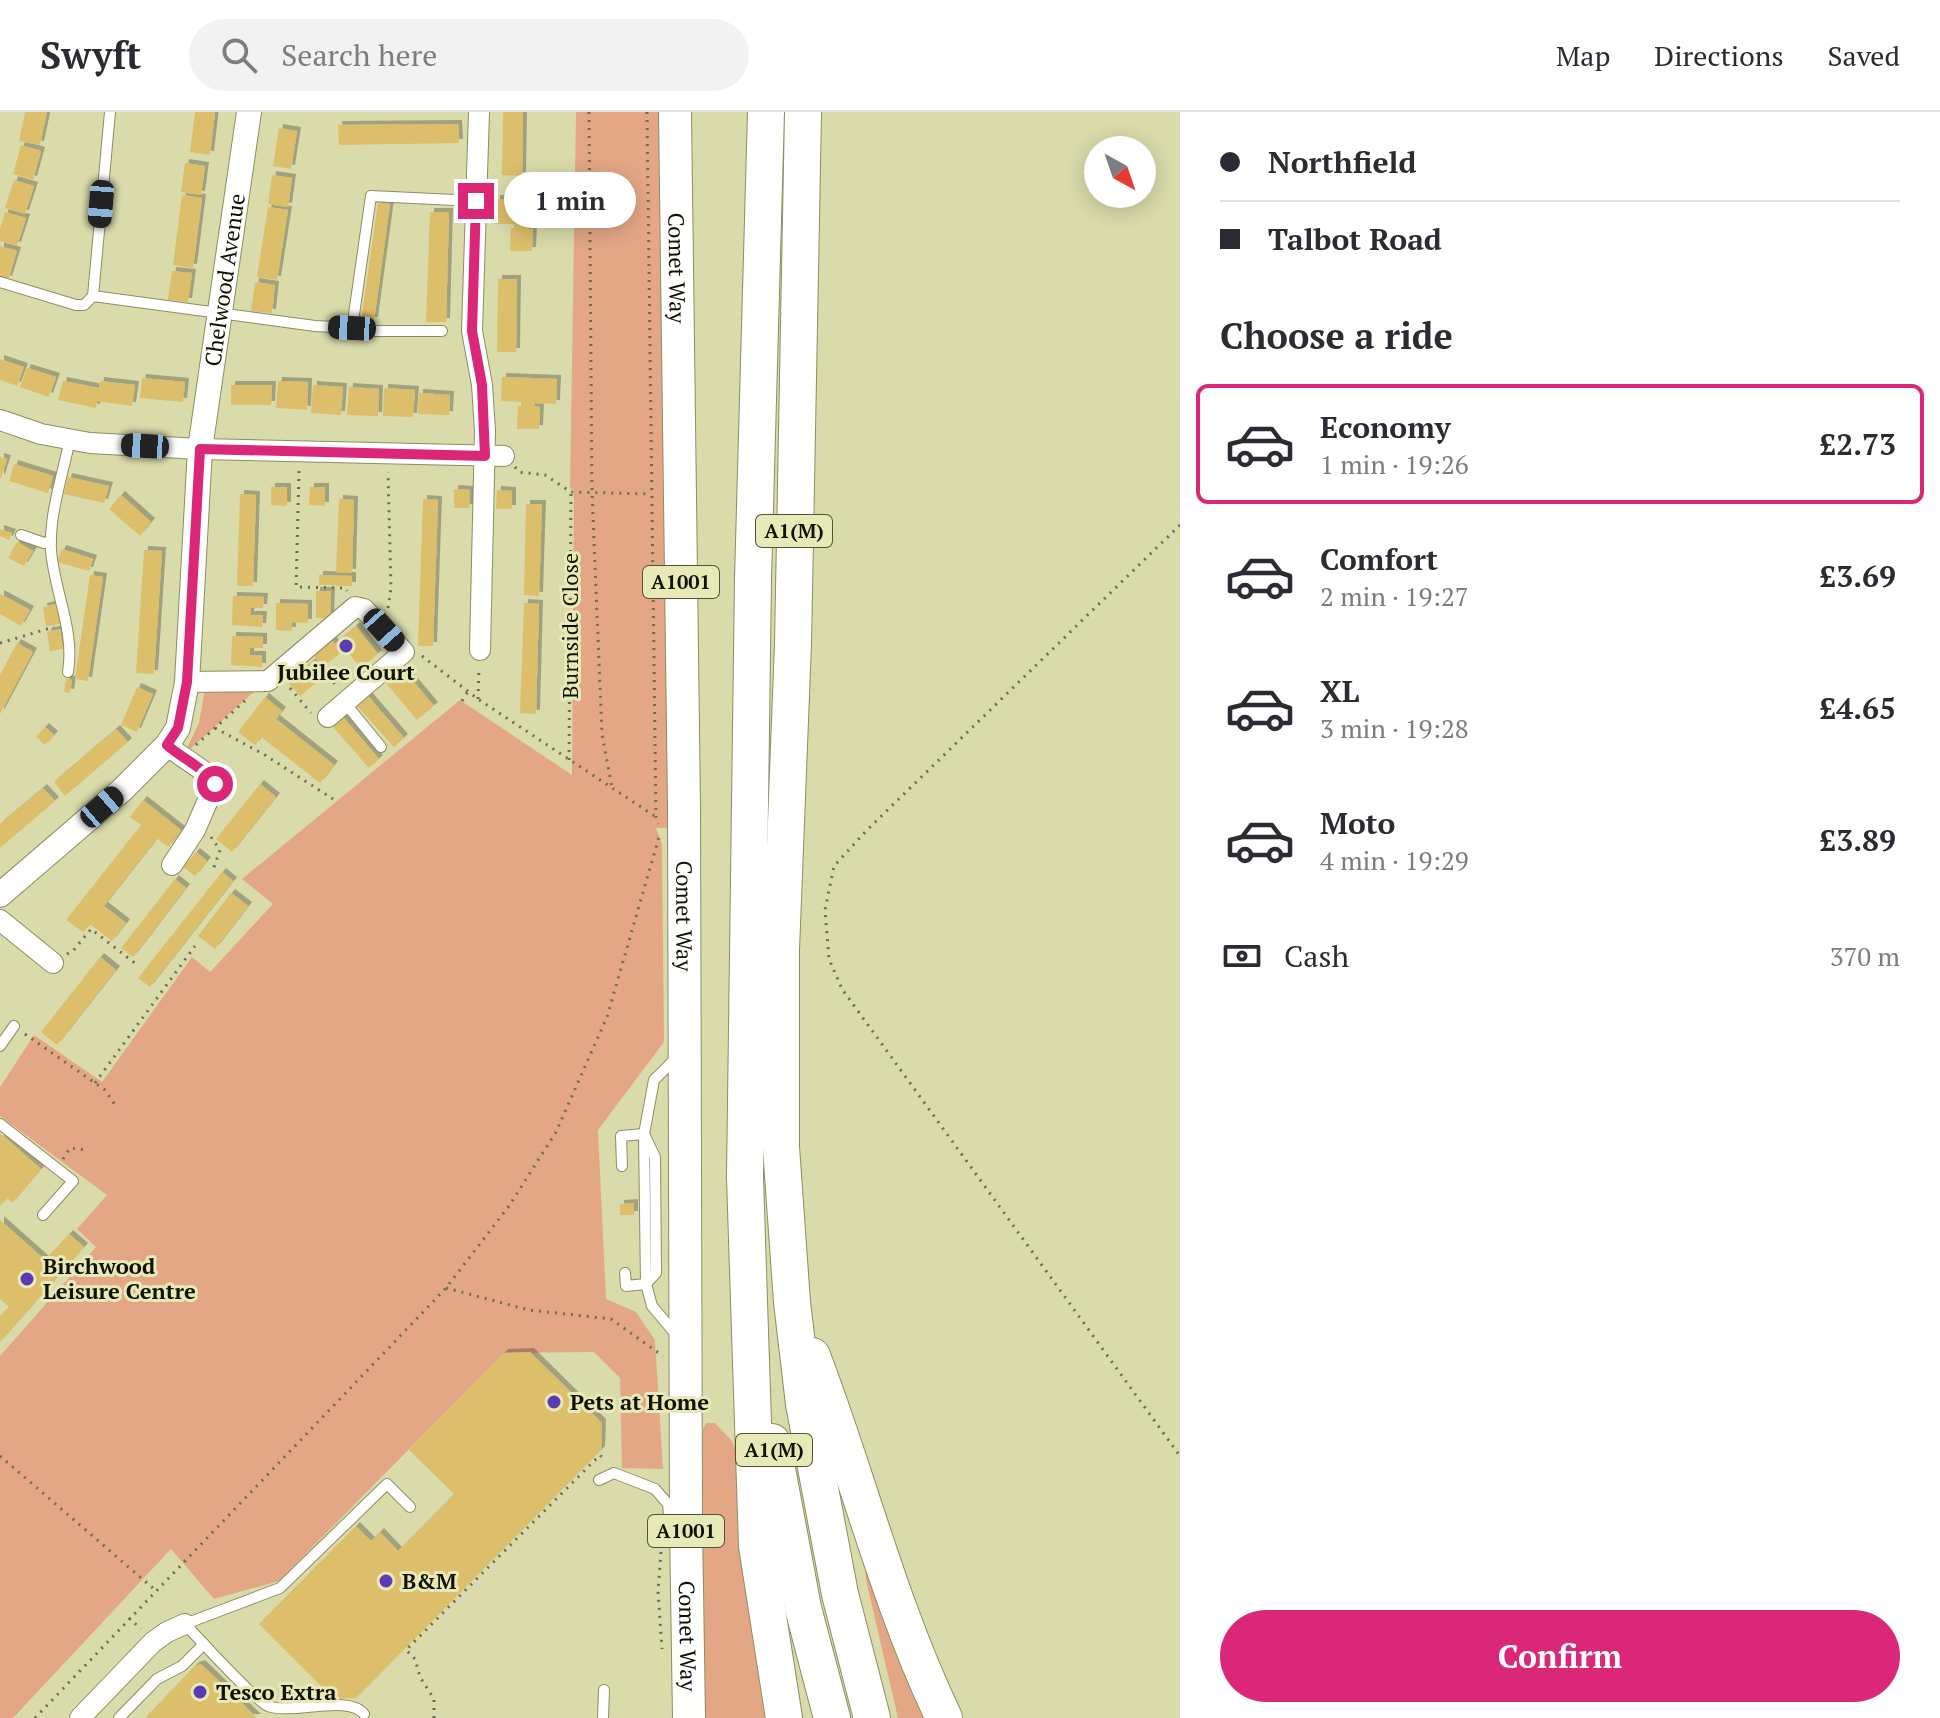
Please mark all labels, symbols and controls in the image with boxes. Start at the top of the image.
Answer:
search box [189,19,749,91]
text: Swyft [40,30,141,80]
icon: search [217,33,261,77]
text: Search here [281,35,437,75]
text: Map [1556,37,1610,74]
text: Directions [1654,37,1784,74]
text: Saved [1828,37,1900,74]
north arrow [1084,136,1156,208]
map controls [1084,136,1156,208]
text: Northfield [1268,142,1417,182]
callout: 1 min [504,173,636,229]
car [87,179,115,229]
route end [458,183,494,219]
text: 1 min [534,183,606,217]
street label: Chelwood Avenue [197,192,251,368]
street label: Comet Way [662,212,693,324]
text: Talbot Road [1268,219,1442,259]
text: Choose a ride [1220,312,1453,359]
car [327,315,377,341]
text: Economy [1320,407,1451,447]
icon: car [1224,408,1296,480]
text: £2.73 [1819,424,1896,464]
car [120,433,170,459]
text: 1 min · 19:26 [1320,447,1469,481]
road number: A1(M) [756,515,832,547]
text: Comfort [1320,539,1438,579]
icon: car [1224,540,1296,612]
street label: Burnside Close [555,553,584,699]
text: £3.69 [1819,556,1896,596]
road number: A1001 [643,566,719,598]
text: 2 min · 19:27 [1320,579,1469,613]
car [359,604,409,656]
marker: Jubilee Court [337,637,355,655]
place label: Jubilee Court [277,657,415,686]
text: XL [1320,671,1359,711]
icon: car [1224,672,1296,744]
text: £4.65 [1819,688,1896,728]
text: 3 min · 19:28 [1320,711,1469,745]
route start [197,766,233,802]
car [76,782,128,832]
text: Moto [1320,803,1395,843]
icon: car [1224,804,1296,876]
text: £3.89 [1819,820,1896,860]
text: 4 min · 19:29 [1320,843,1469,877]
street label: Comet Way [670,861,699,972]
icon: cash [1220,934,1264,978]
text: Cash [1284,936,1349,976]
text: 370 m [1830,939,1900,973]
place label: Birchwood Leisure Centre [43,1251,196,1305]
marker: Birchwood Leisure Centre [18,1270,36,1288]
place label: Pets at Home [570,1387,709,1416]
marker: Pets at Home [545,1393,563,1411]
road number: A1(M) [736,1434,812,1466]
road number: A1001 [648,1515,724,1547]
place label: B&M [402,1566,457,1595]
marker: B&M [377,1572,395,1590]
street label: Comet Way [673,1580,704,1692]
button: Confirm [1220,1610,1900,1702]
place label: Tesco Extra [216,1677,337,1706]
marker: Tesco Extra [191,1683,209,1701]

